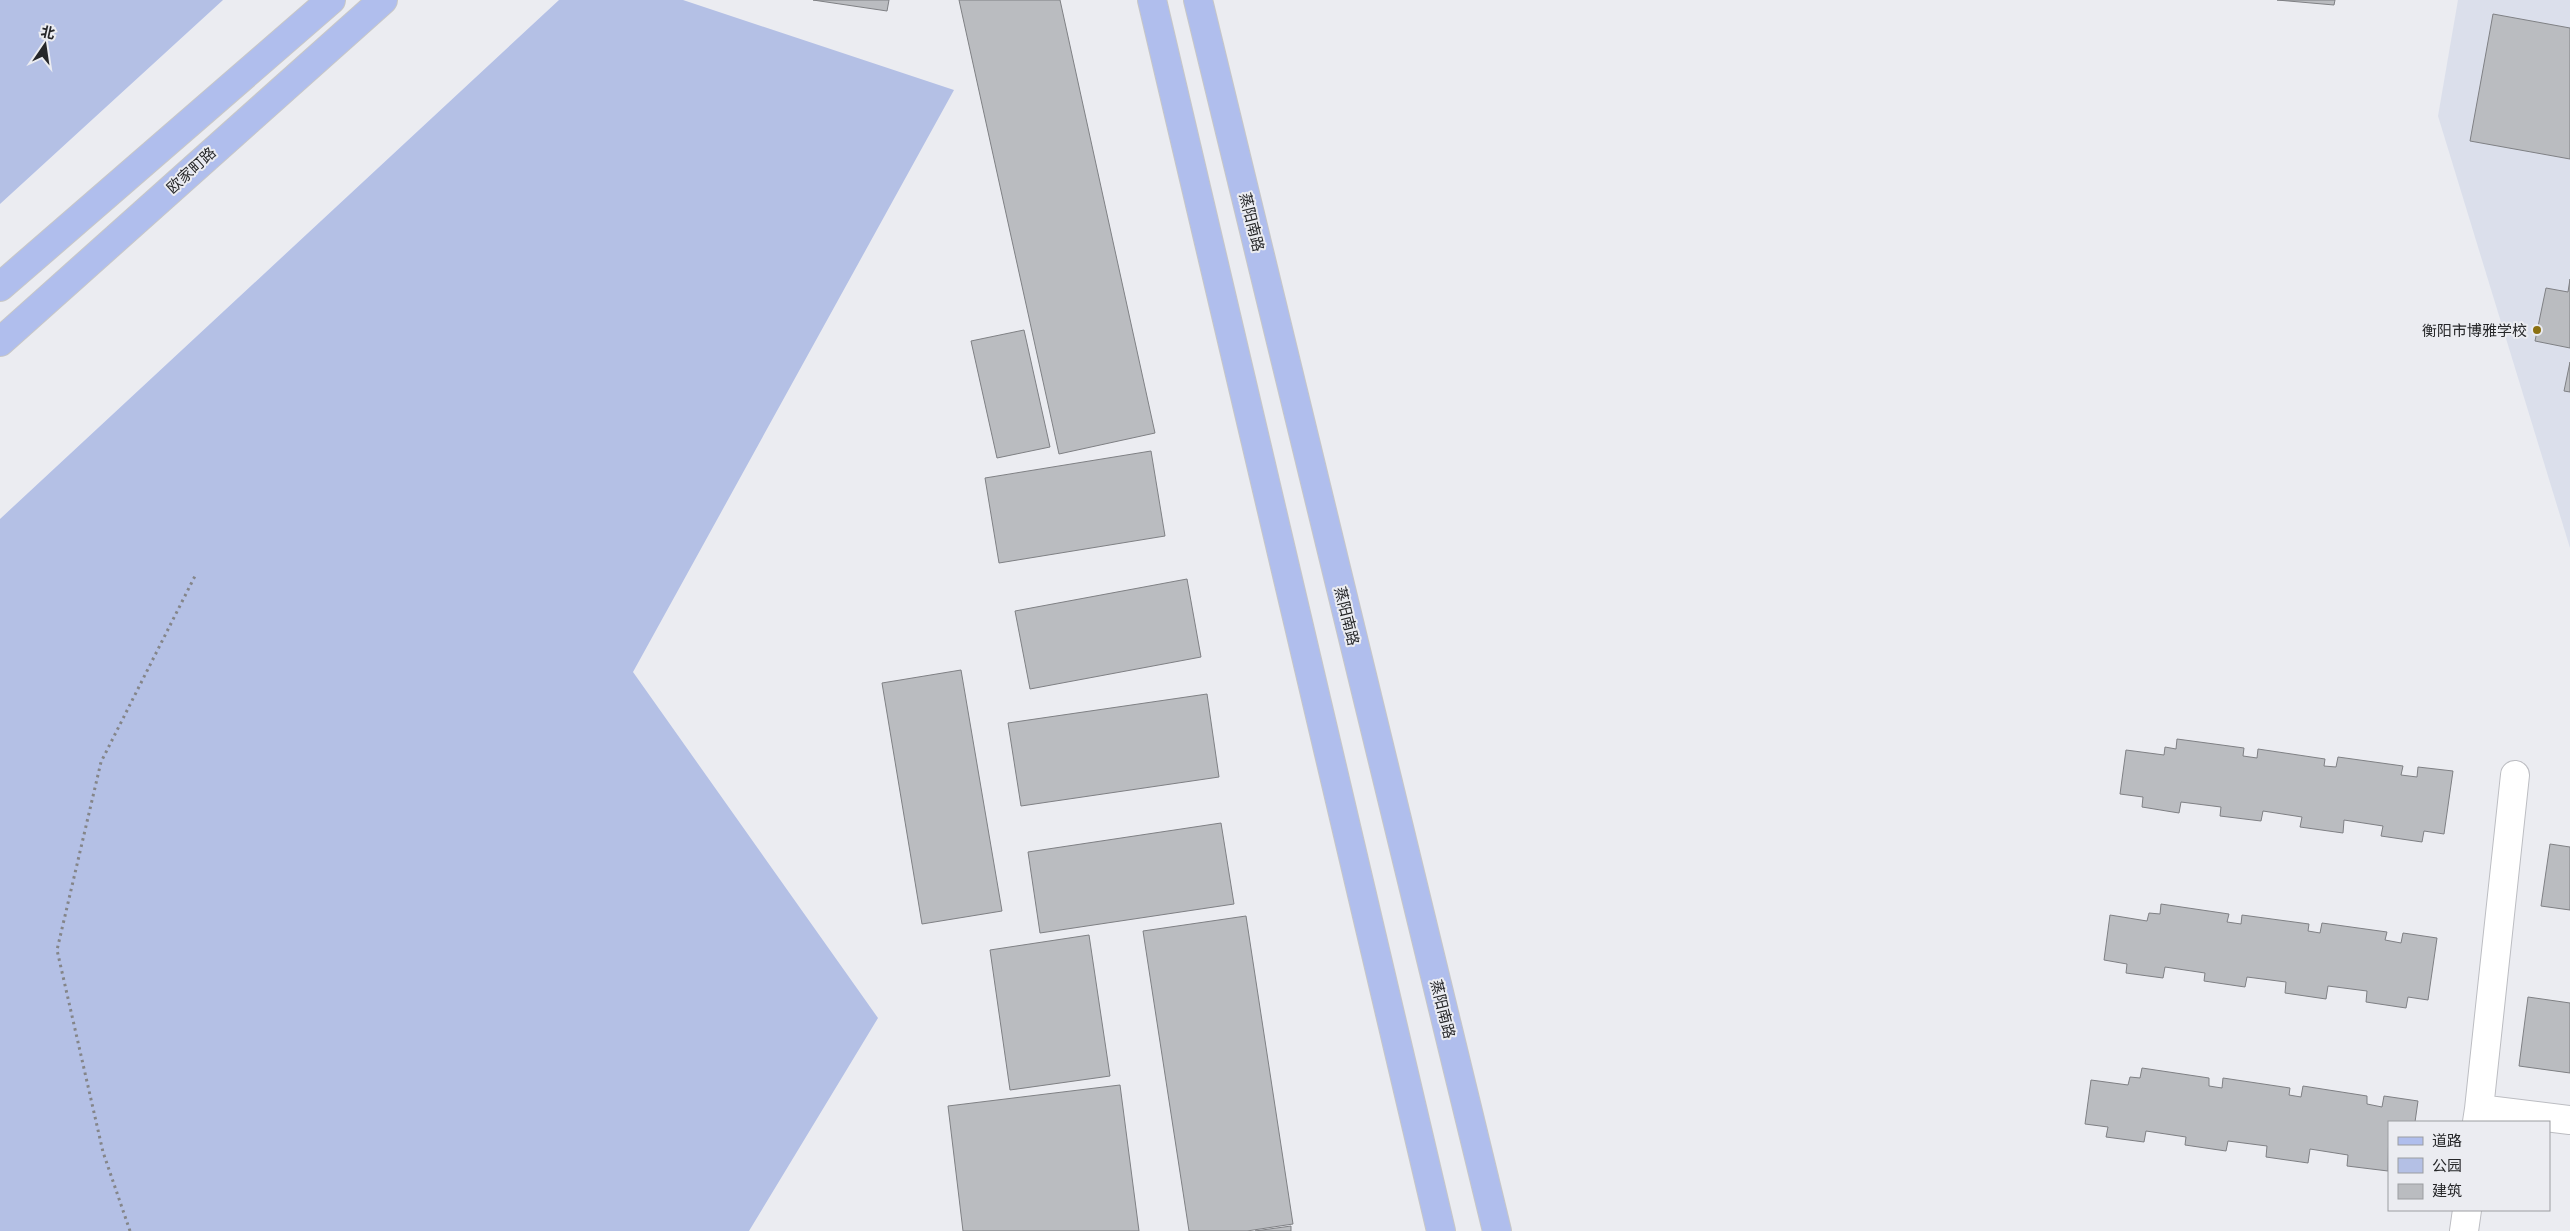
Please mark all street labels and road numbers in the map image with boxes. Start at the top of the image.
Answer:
street label: 欧家町路 [162,143,220,197]
street label: 蒸阳南路 [1236,191,1268,253]
street label: 蒸阳南路 [1331,585,1363,647]
street label: 蒸阳南路 [1427,978,1459,1040]

